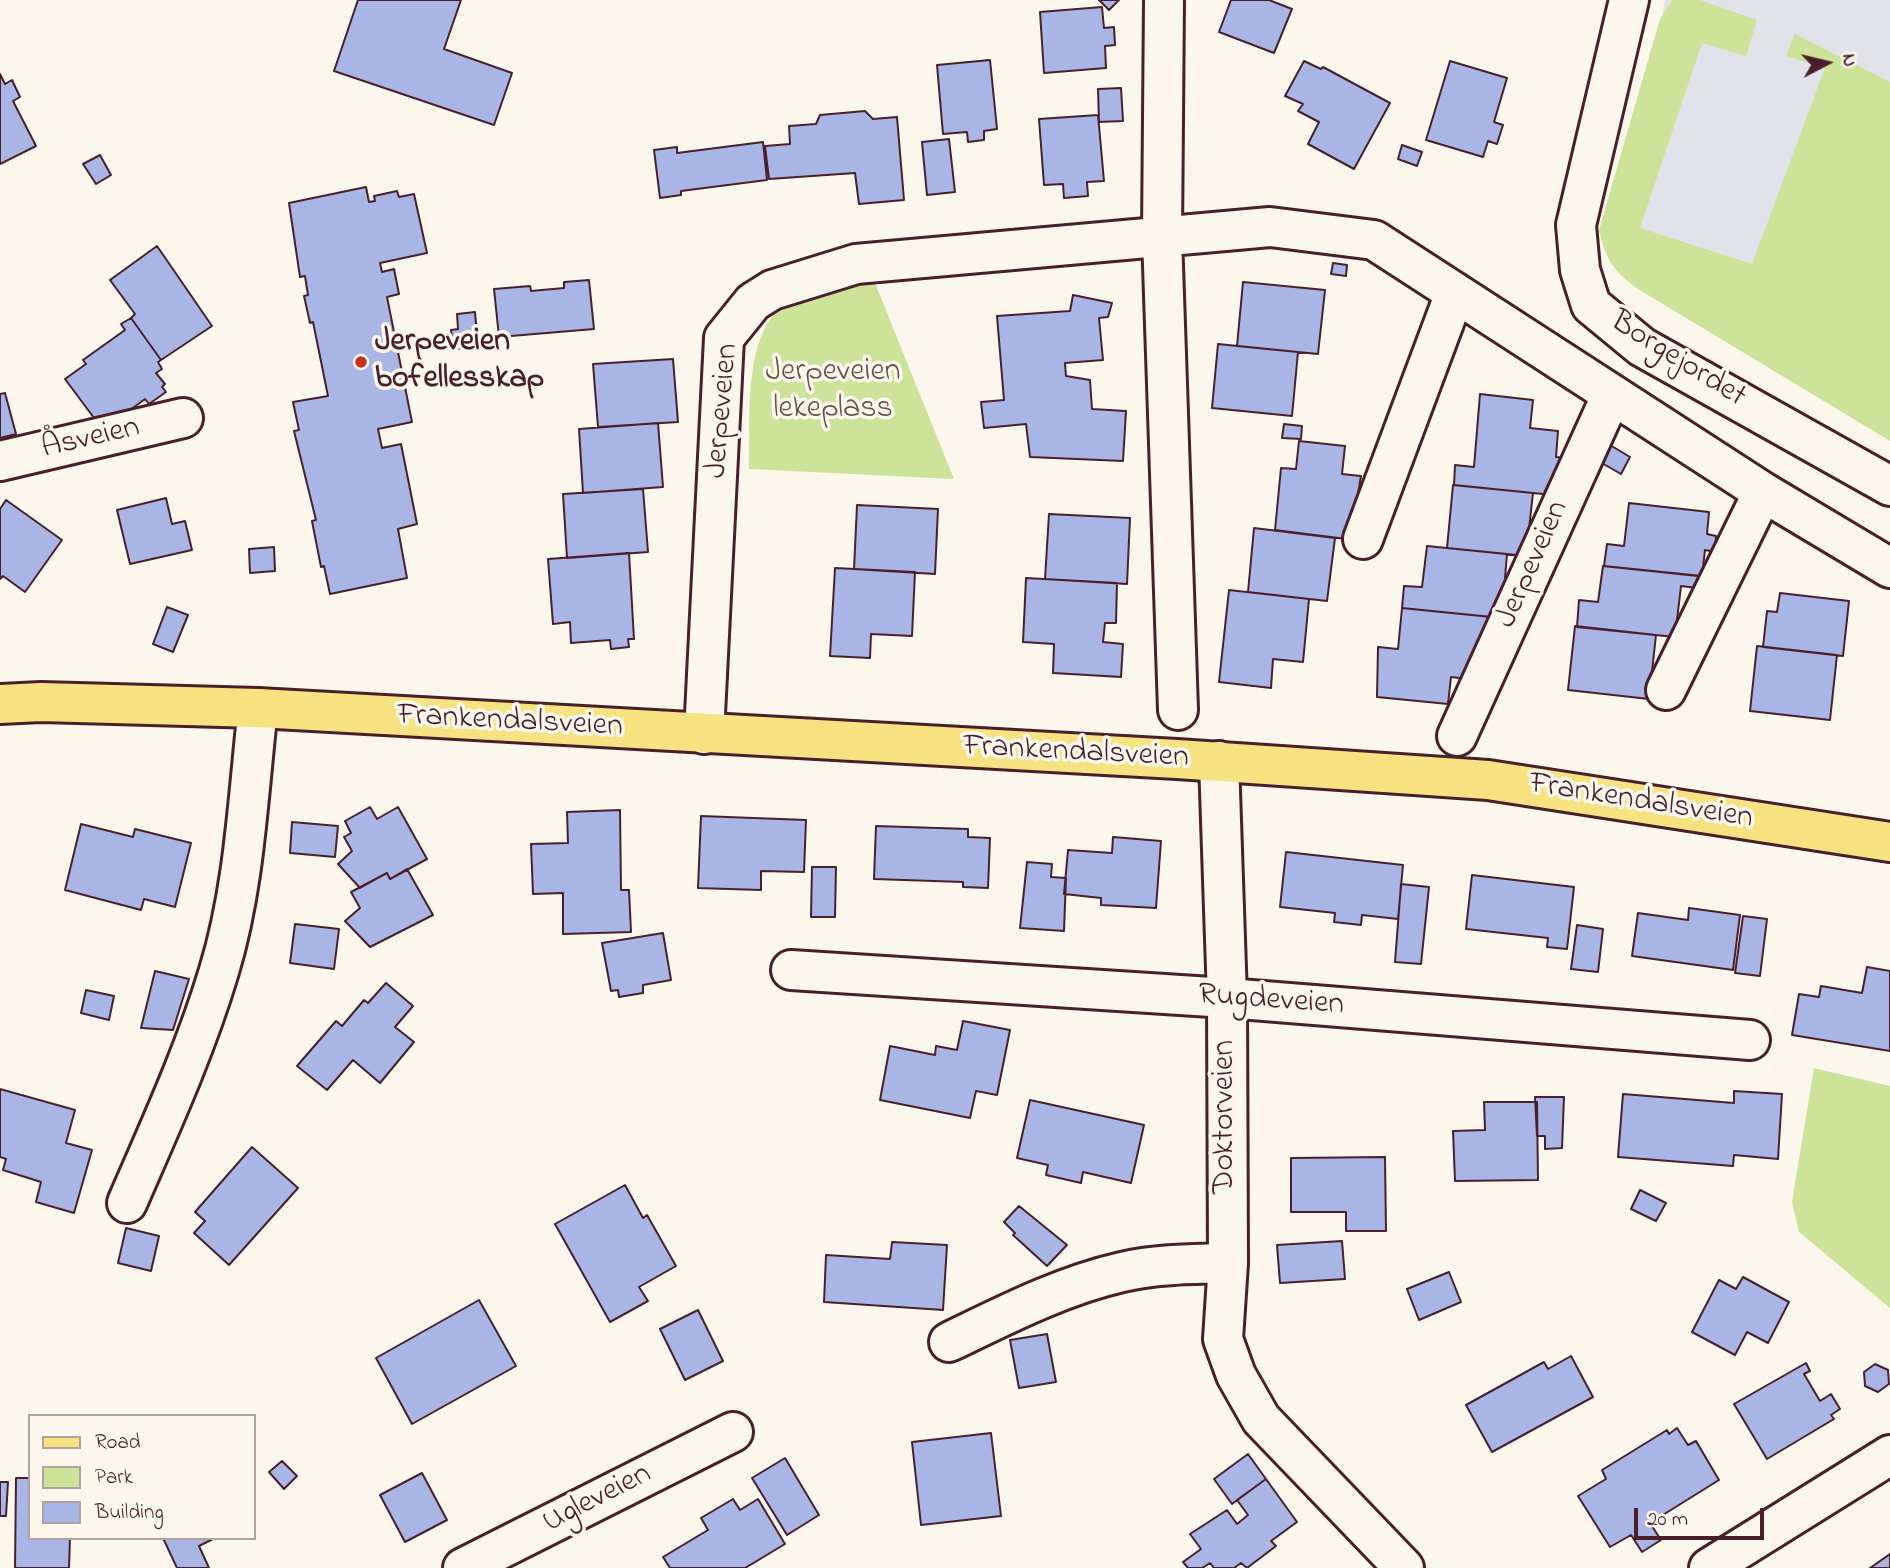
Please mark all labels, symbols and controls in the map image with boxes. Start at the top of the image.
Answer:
north arrow [1792,28,1862,98]
text: N [1834,52,1863,68]
street label: Borgejordet [1602,304,1752,418]
place label: Jerpeveien bofellesskap [375,325,544,400]
street label: Jerpeveien [699,342,749,480]
marker: Jerpeveien bofellesskap [353,354,369,370]
park label: Jerpeveien lekeplass [765,355,901,430]
street label: Åsveien [38,410,144,470]
street label: Jerpeveien [1489,495,1579,635]
street label: Frankendalsveien [396,698,624,748]
street label: Frankendalsveien [962,729,1190,779]
street label: Frankendalsveien [1527,766,1755,840]
street label: Rugdeveien [1197,978,1345,1026]
street label: Doktorveien [1208,1040,1246,1194]
legend [28,1414,256,1540]
text: Road [95,1428,141,1458]
street label: Ugleveien [537,1456,659,1544]
text: Park [95,1463,133,1493]
scale bar [1638,1494,1768,1538]
text: Building [95,1498,164,1528]
text: 20 m [1647,1505,1688,1535]

